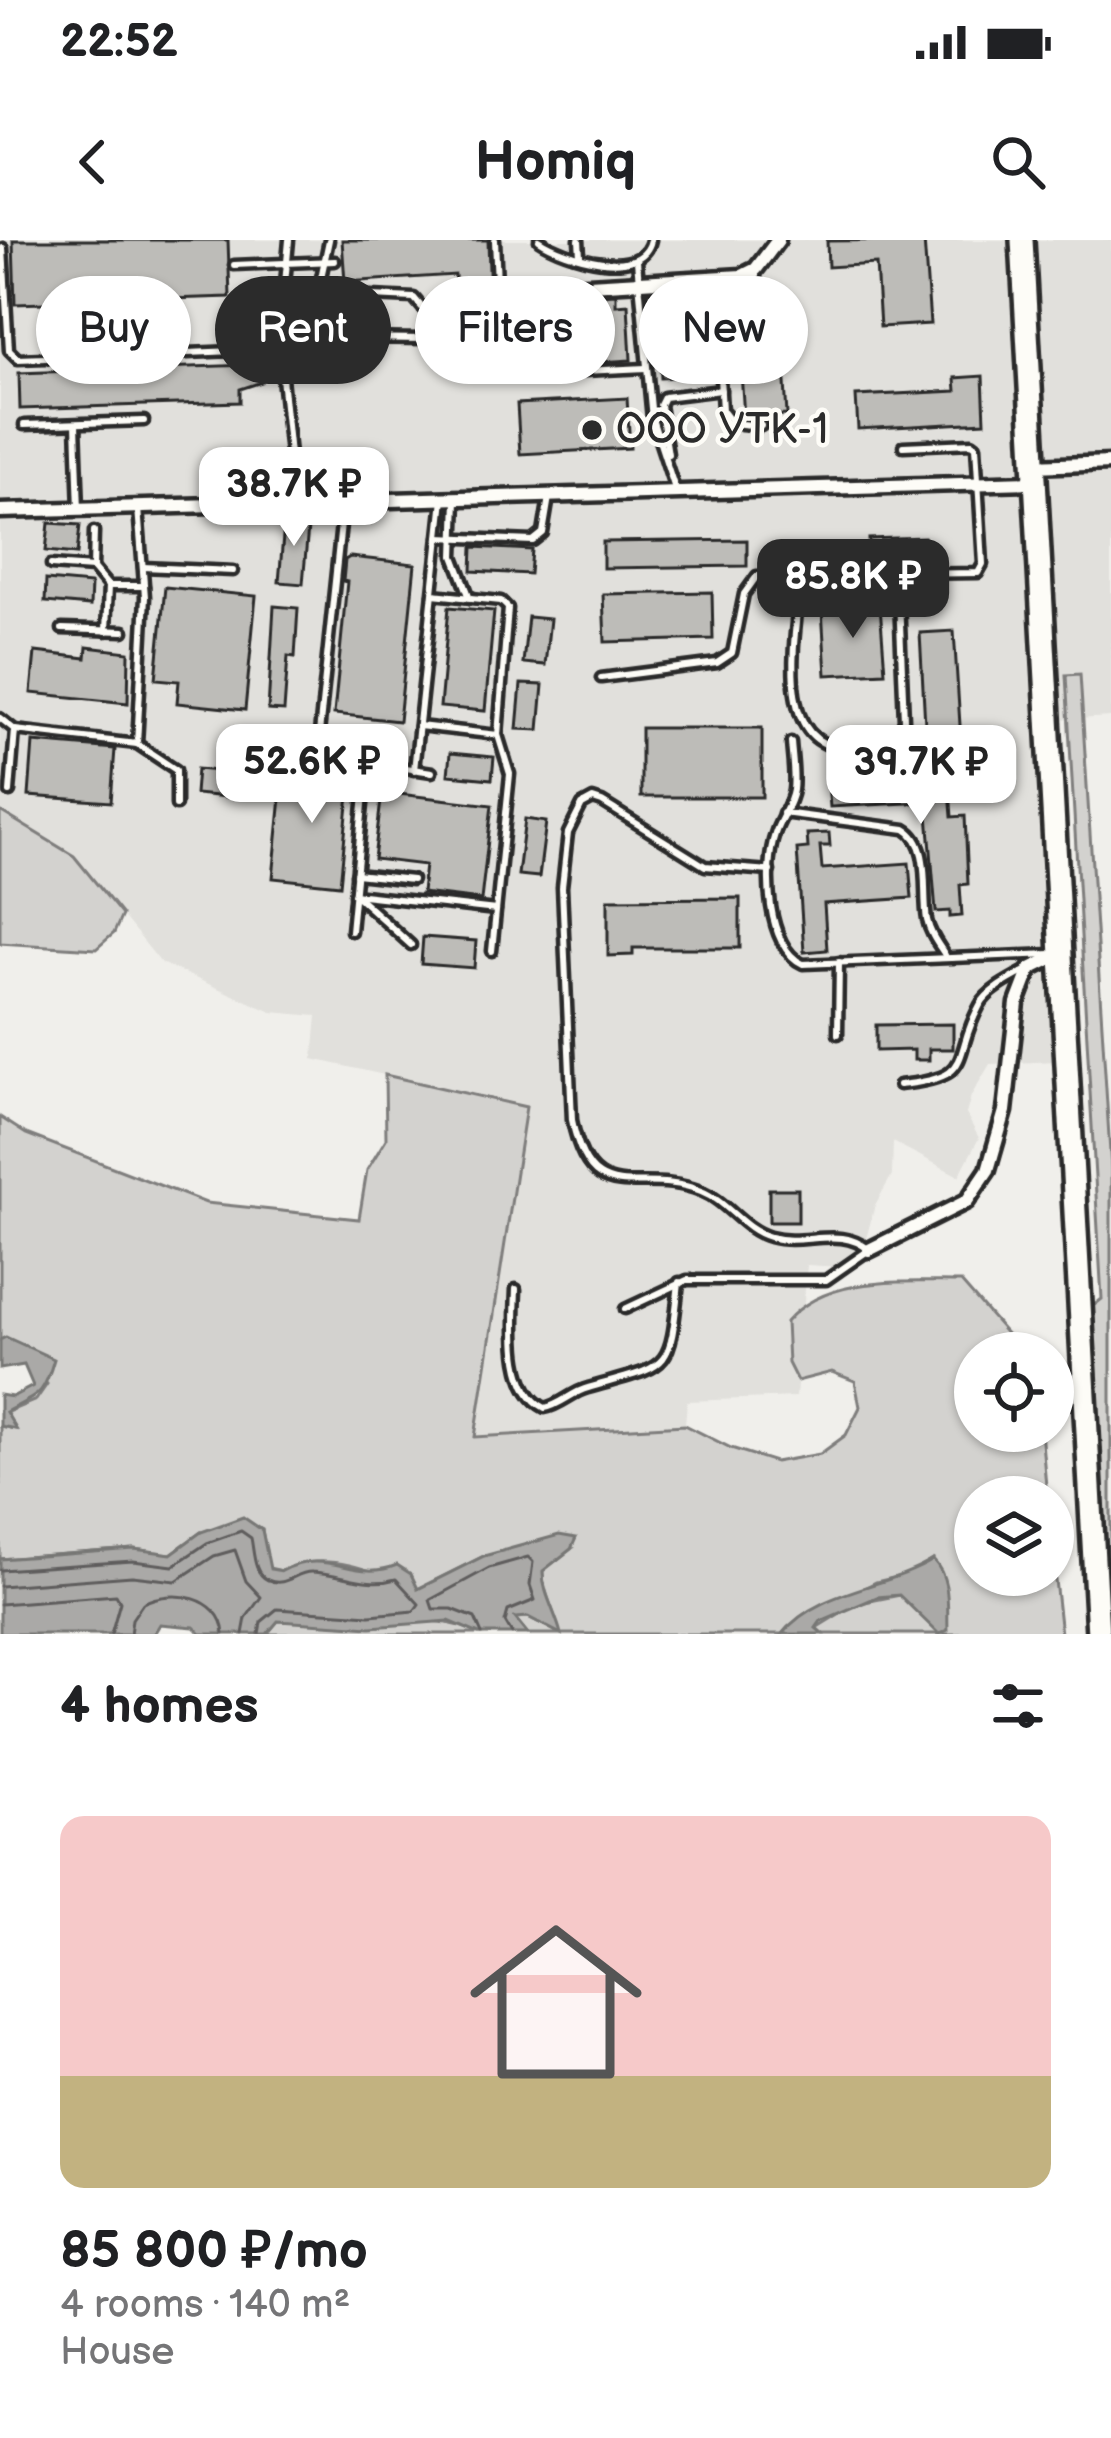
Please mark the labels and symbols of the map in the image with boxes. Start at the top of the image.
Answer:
place label: ООО УТК-1 [616,405,828,456]
marker: ООО УТК-1 [579,417,605,443]
pin: 38.7K ₽ [183,447,405,549]
pin: 85.8K ₽ [742,539,964,641]
pin: 52.6K ₽ [201,724,423,826]
pin: 39.7K ₽ [810,725,1032,827]

